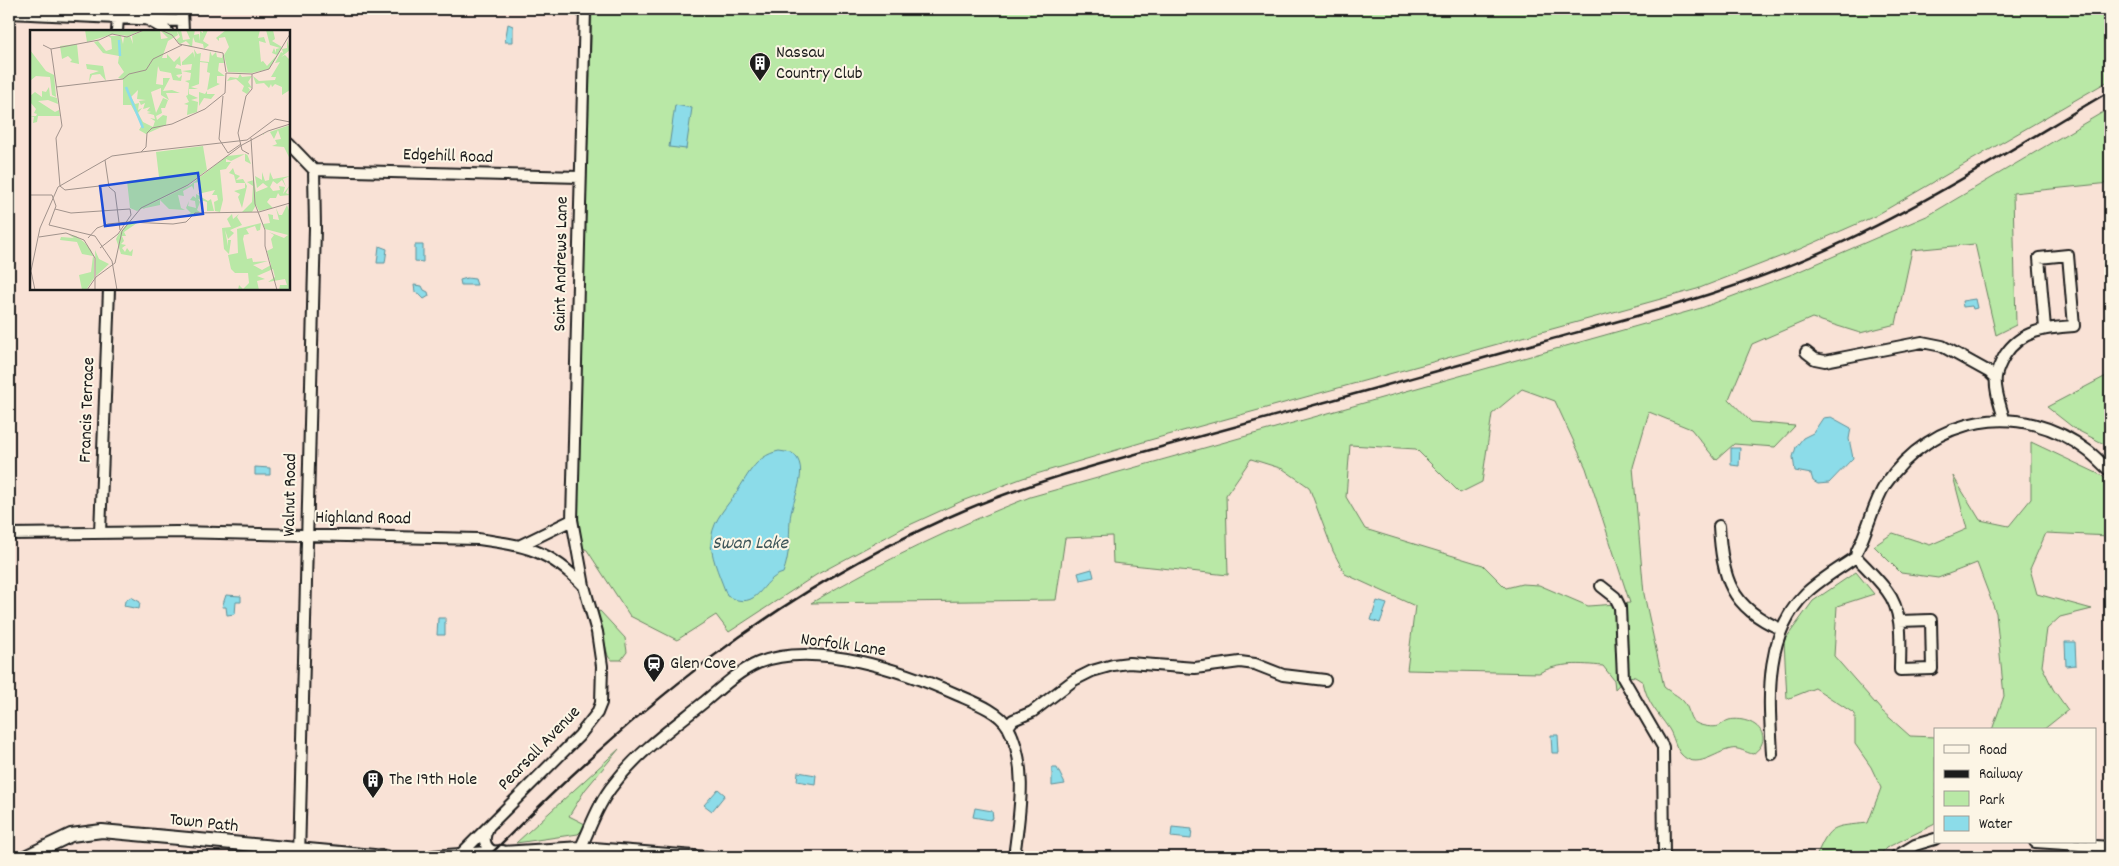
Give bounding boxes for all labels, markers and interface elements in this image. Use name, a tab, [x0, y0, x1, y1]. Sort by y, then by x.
inset map	[30, 30, 290, 290]
place label: Nassau Country Club	[776, 41, 863, 87]
building icon: Nassau Country Club	[748, 51, 772, 82]
street label: Edgehill Road	[402, 143, 494, 171]
street label: Saint Andrews Lane	[548, 196, 576, 332]
street label: Francis Terrace	[74, 357, 102, 463]
street label: Walnut Road	[278, 453, 304, 537]
street label: Highland Road	[315, 506, 411, 532]
water label: Swan Lake	[712, 531, 789, 558]
street label: Norfolk Lane	[799, 628, 887, 664]
station icon: Glen Cove	[642, 652, 666, 683]
place label: Glen Cove	[670, 652, 736, 677]
street label: Pearsall Avenue	[493, 701, 587, 797]
legend	[1934, 728, 2096, 844]
text: Road	[1979, 740, 2007, 762]
text: Railway	[1979, 764, 2023, 786]
building icon: The 19th Hole	[361, 768, 385, 799]
place label: The 19th Hole	[389, 768, 477, 793]
text: Park	[1979, 790, 2005, 812]
street label: Town Path	[168, 808, 240, 840]
text: Water	[1979, 814, 2013, 836]

